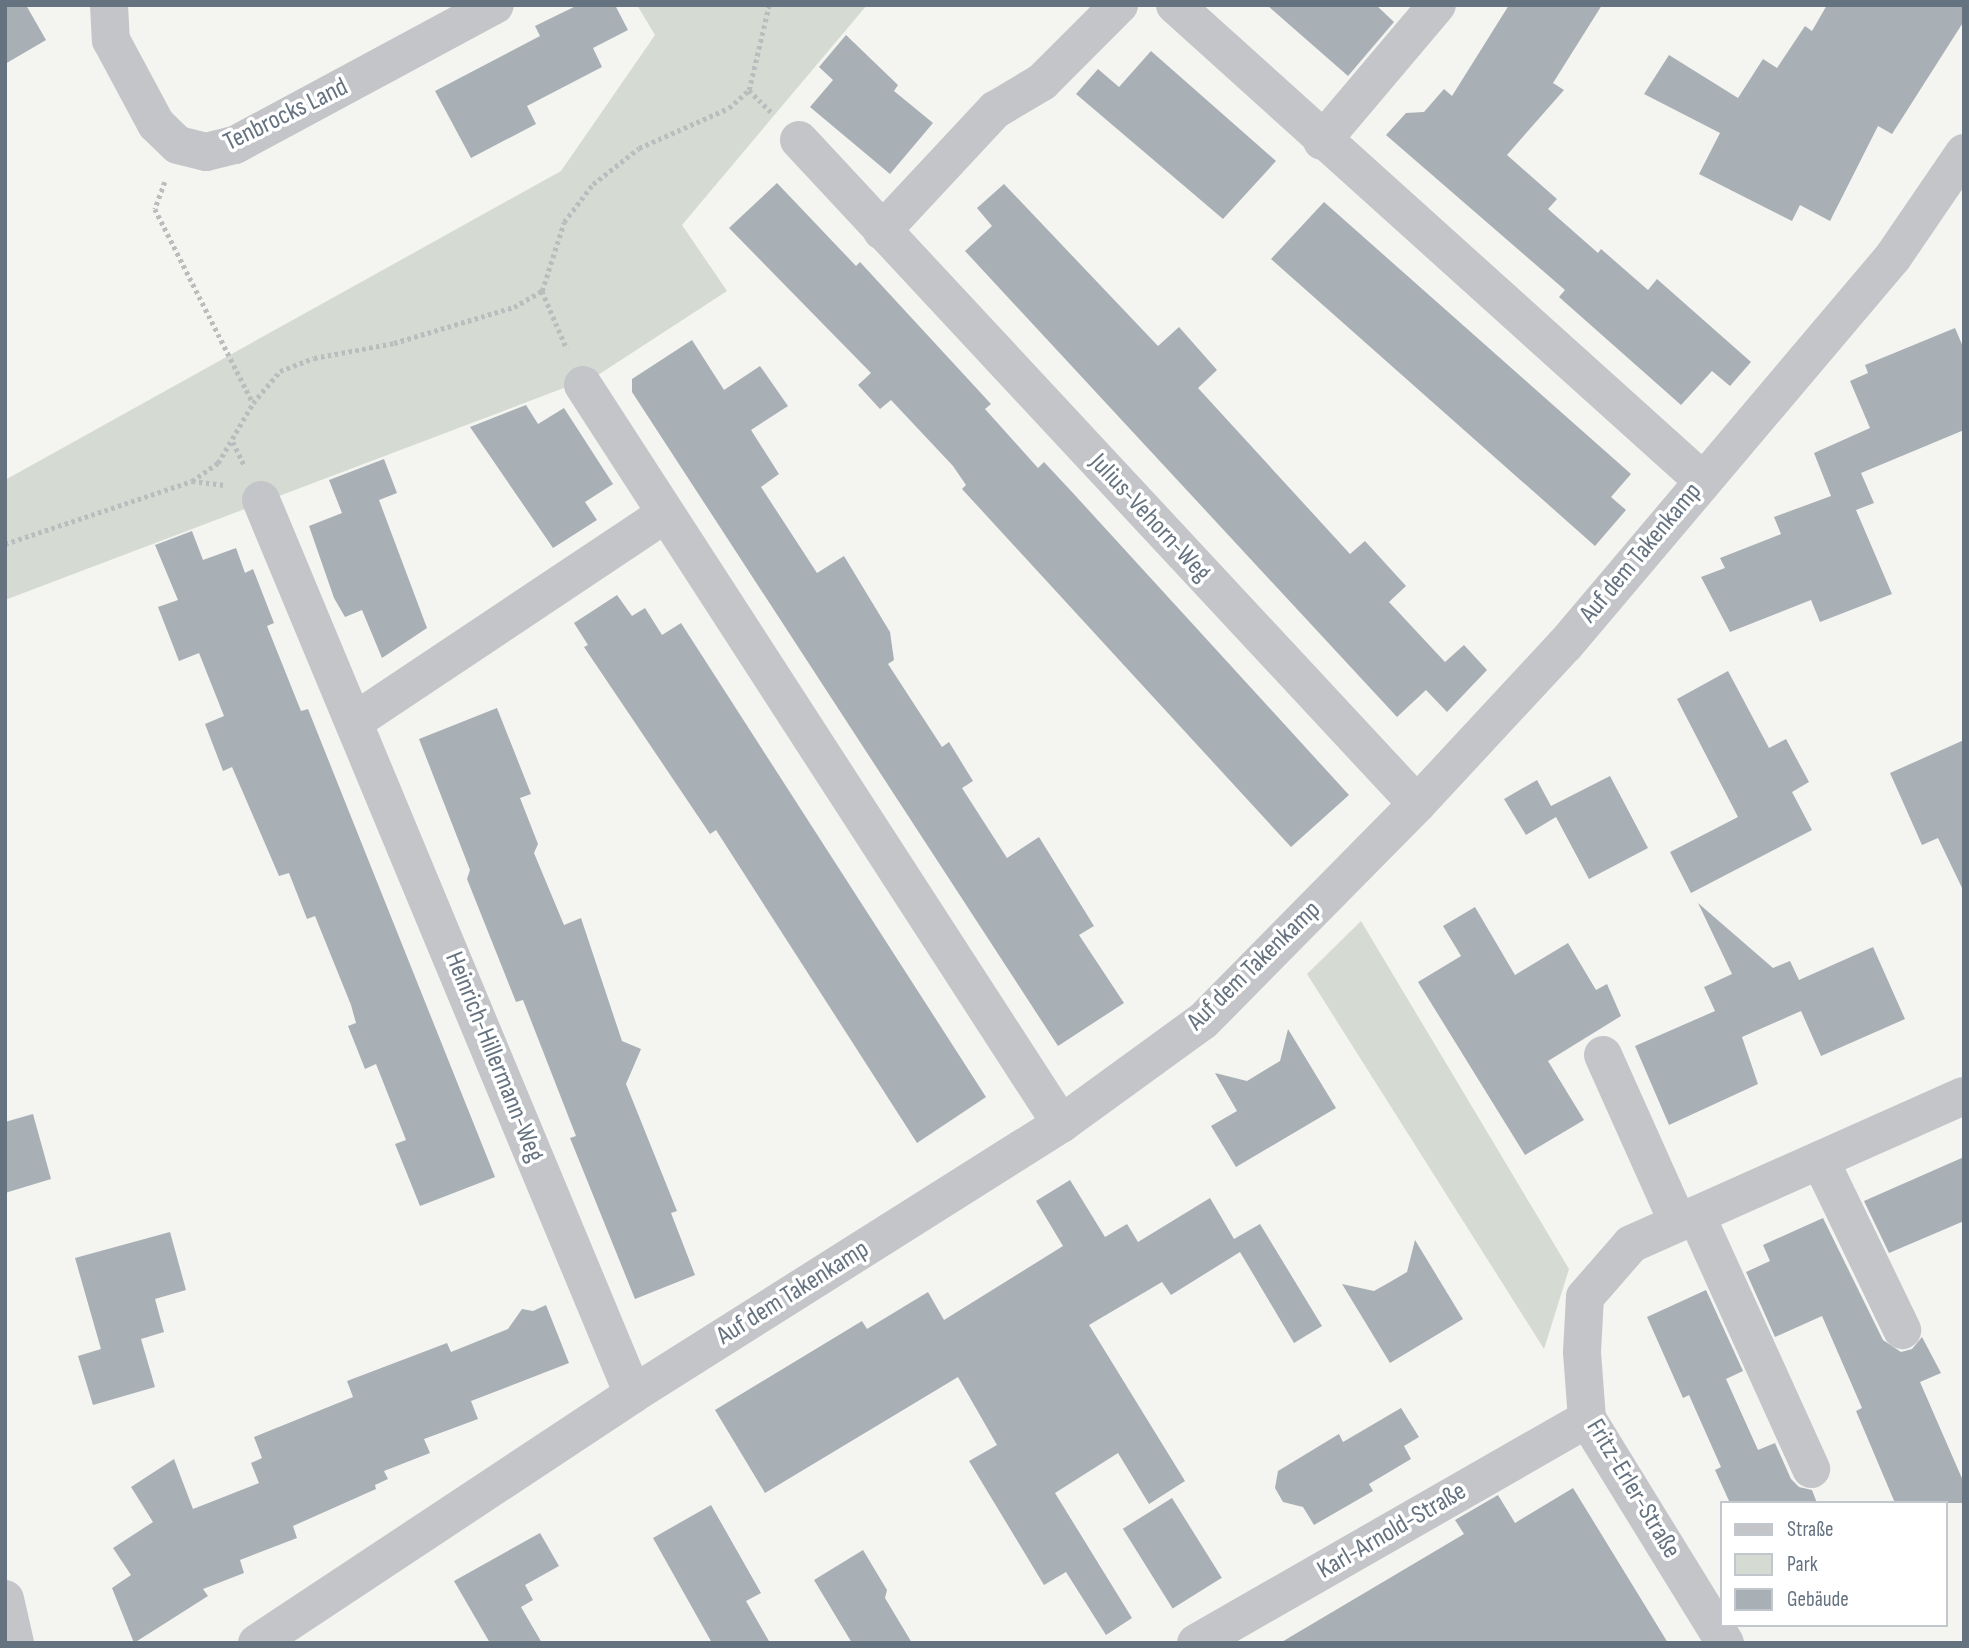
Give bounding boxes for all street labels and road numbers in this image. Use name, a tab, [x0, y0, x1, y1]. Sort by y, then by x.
street label: Tenbrocks Land	[219, 72, 353, 158]
street label: Julius-Vehorn-Weg	[1083, 448, 1217, 588]
street label: Auf dem Takenkamp	[1573, 477, 1709, 629]
street label: Auf dem Takenkamp	[1181, 895, 1327, 1037]
street label: Heinrich-Hillermann-Weg	[438, 947, 550, 1167]
street label: Auf dem Takenkamp	[711, 1234, 875, 1352]
street label: Fritz-Erler-Straße	[1579, 1414, 1687, 1564]
street label: Karl-Arnold-Straße	[1312, 1476, 1472, 1586]

